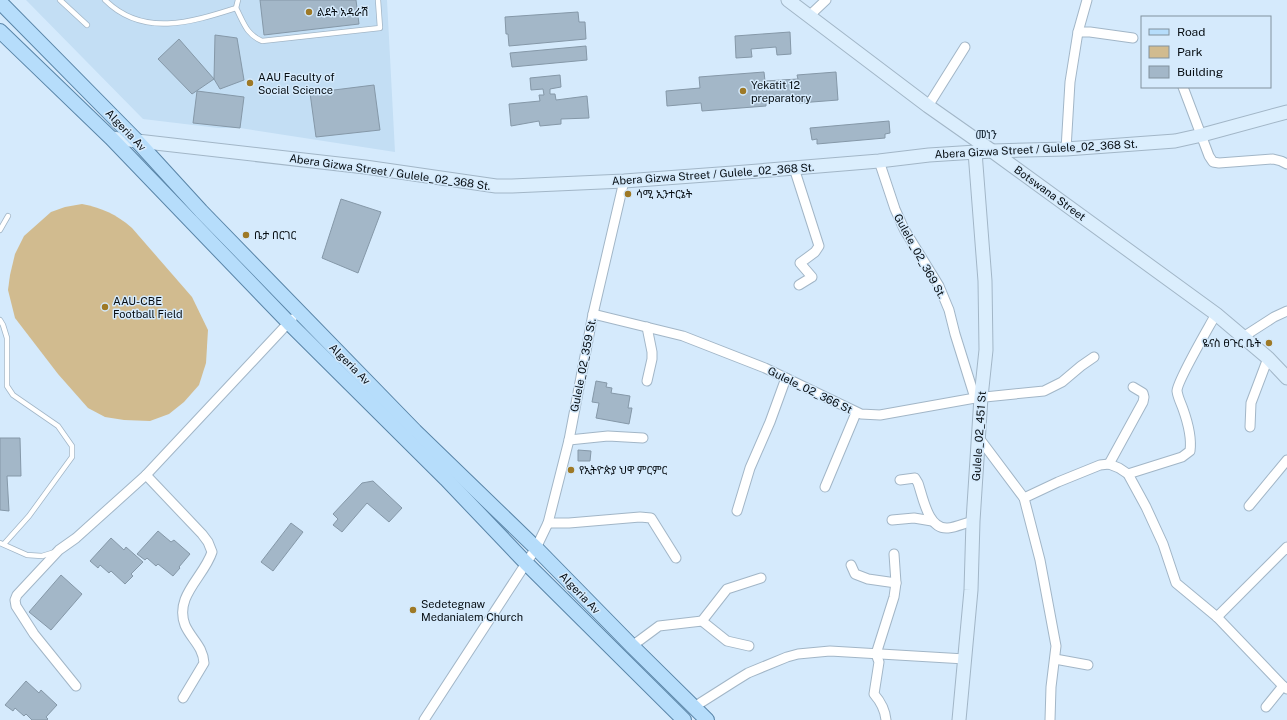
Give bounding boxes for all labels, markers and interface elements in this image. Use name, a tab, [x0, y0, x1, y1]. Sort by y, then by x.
place label: ልደት አዳራሽ	[317, 6, 369, 18]
marker: ልደት አዳራሽ	[304, 7, 314, 17]
legend	[1141, 16, 1271, 88]
text: Road	[1177, 25, 1205, 39]
text: Park	[1177, 45, 1203, 59]
text: Building	[1177, 65, 1223, 79]
place label: AAU Faculty of Social Science	[258, 71, 335, 96]
marker: AAU Faculty of Social Science	[245, 78, 255, 88]
place label: Yekatit 12 preparatory	[751, 79, 811, 104]
marker: Yekatit 12 preparatory	[738, 86, 748, 96]
street label: Algeria Av	[103, 107, 149, 153]
district label: መነን	[975, 128, 997, 142]
street label: Abera Gizwa Street / Gulele_02_368 St.	[934, 138, 1138, 160]
street label: Abera Gizwa Street / Gulele_02_368 St.	[289, 152, 491, 192]
street label: Abera Gizwa Street / Gulele_02_368 St.	[611, 161, 815, 187]
street label: Botswana Street	[1012, 163, 1088, 223]
place label: ሳሚ ኢንተርኔት	[636, 188, 693, 200]
marker: ሳሚ ኢንተርኔት	[623, 189, 633, 199]
street label: Gulele_02_369 St.	[892, 212, 948, 300]
place label: ቤታ በርገር	[254, 229, 297, 241]
marker: ቤታ በርገር	[241, 230, 251, 240]
place label: AAU-CBE Football Field	[113, 295, 183, 320]
marker: AAU-CBE Football Field	[100, 302, 110, 312]
street label: Gulele_02_359 St.	[568, 317, 598, 413]
place label: ዬናስ ፀጉር ቤት	[1202, 337, 1261, 349]
marker: ዬናስ ፀጉር ቤት	[1264, 338, 1274, 348]
street label: Algeria Av	[327, 341, 373, 387]
street label: Gulele_02_366 St	[766, 364, 854, 416]
street label: Gulele_02_451 St	[970, 391, 988, 481]
place label: የኢትዮጵያ ህዋ ምርምር	[579, 464, 667, 476]
marker: የኢትዮጵያ ህዋ ምርምር	[566, 465, 576, 475]
street label: Algeria Av	[557, 570, 603, 616]
place label: Sedetegnaw Medanialem Church	[421, 598, 523, 623]
marker: Sedetegnaw Medanialem Church	[408, 605, 418, 615]

